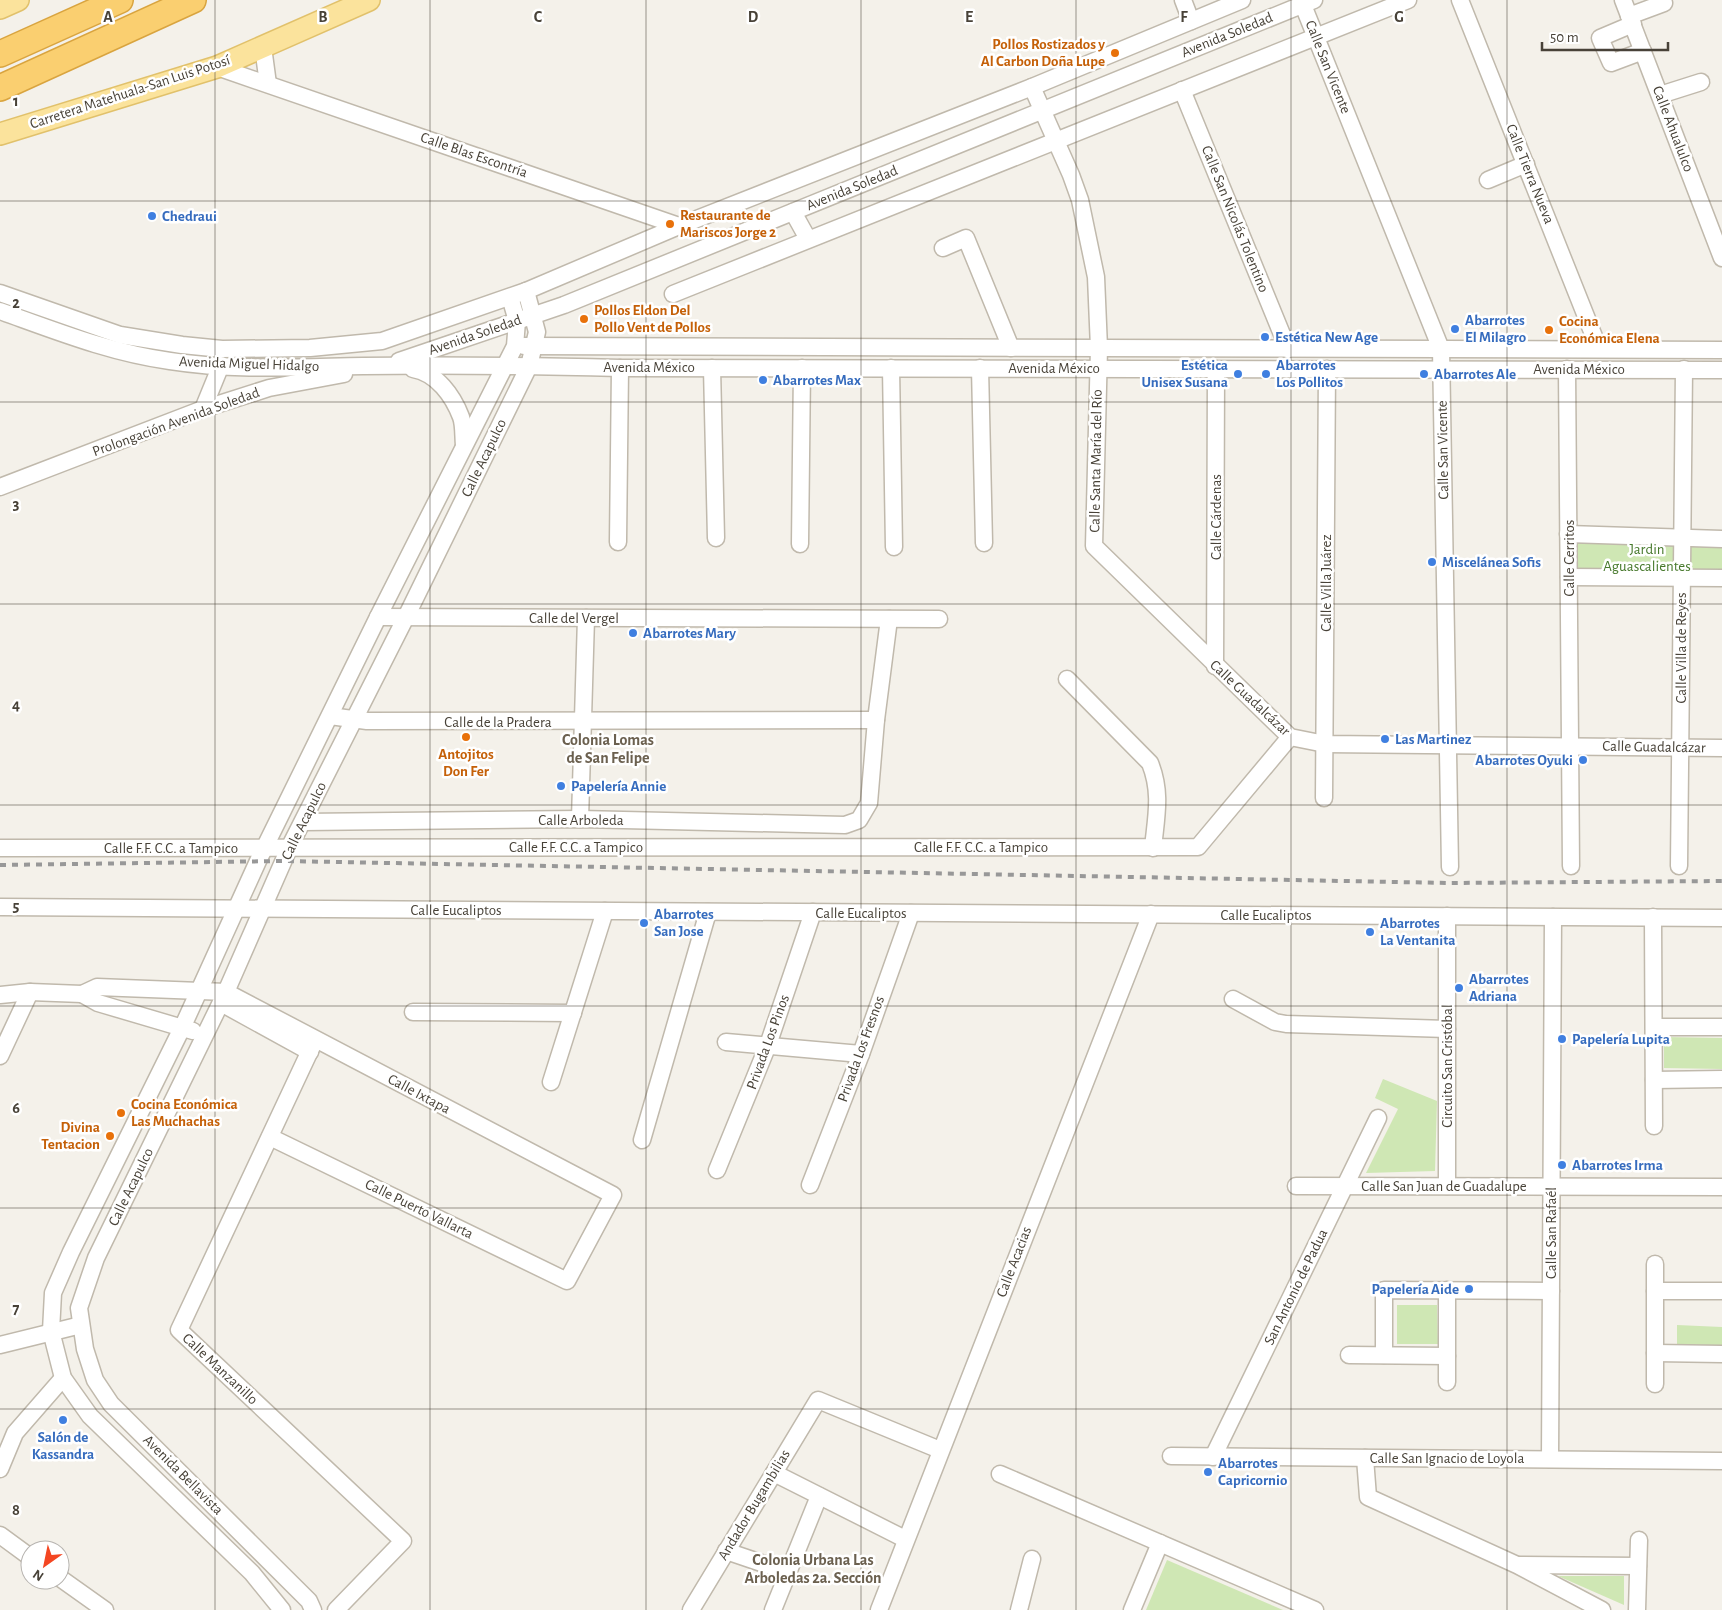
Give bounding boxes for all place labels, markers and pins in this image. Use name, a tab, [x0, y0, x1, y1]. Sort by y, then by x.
place label: Pollos Rostizados y Al Carbon Doña Lupe	[981, 37, 1105, 69]
marker: Pollos Rostizados y Al Carbon Doña Lupe	[1109, 47, 1121, 59]
place label: Restaurante de Mariscos Jorge 2	[680, 208, 776, 240]
place label: Chedraui	[162, 209, 217, 224]
marker: Chedraui	[146, 210, 158, 222]
marker: Restaurante de Mariscos Jorge 2	[664, 218, 676, 230]
place label: Pollos Eldon Del Pollo Vent de Pollos	[594, 303, 711, 335]
marker: Pollos Eldon Del Pollo Vent de Pollos	[578, 313, 590, 325]
place label: Abarrotes El Milagro	[1465, 313, 1526, 345]
place label: Cocina Económica Elena	[1559, 314, 1660, 346]
marker: Abarrotes El Milagro	[1449, 323, 1461, 335]
marker: Cocina Económica Elena	[1543, 324, 1555, 336]
place label: Estética New Age	[1275, 330, 1378, 345]
marker: Estética New Age	[1259, 331, 1271, 343]
place label: Estética Unisex Susana	[1141, 358, 1228, 390]
place label: Abarrotes Los Pollitos	[1276, 358, 1343, 390]
place label: Abarrotes Ale	[1434, 367, 1516, 382]
marker: Estética Unisex Susana	[1232, 368, 1244, 380]
marker: Abarrotes Los Pollitos	[1260, 368, 1272, 380]
marker: Abarrotes Ale	[1418, 368, 1430, 380]
place label: Abarrotes Max	[773, 373, 861, 388]
marker: Abarrotes Max	[757, 374, 769, 386]
place label: Miscelánea Sofis	[1442, 555, 1541, 570]
marker: Miscelánea Sofis	[1426, 556, 1438, 568]
place label: Abarrotes Mary	[643, 626, 736, 641]
marker: Abarrotes Mary	[627, 627, 639, 639]
marker: Antojitos Don Fer	[460, 731, 472, 743]
place label: Las Martinez	[1395, 732, 1471, 747]
marker: Las Martinez	[1379, 733, 1391, 745]
place label: Antojitos Don Fer	[438, 747, 494, 779]
place label: Abarrotes Oyuki	[1475, 753, 1573, 768]
marker: Abarrotes Oyuki	[1577, 754, 1589, 766]
place label: Papelería Annie	[571, 779, 666, 794]
marker: Papelería Annie	[555, 780, 567, 792]
place label: Abarrotes San Jose	[654, 907, 714, 939]
place label: Abarrotes La Ventanita	[1380, 916, 1455, 948]
marker: Abarrotes San Jose	[638, 917, 650, 929]
marker: Abarrotes La Ventanita	[1364, 926, 1376, 938]
place label: Abarrotes Adriana	[1469, 972, 1529, 1004]
marker: Abarrotes Adriana	[1453, 982, 1465, 994]
place label: Papelería Lupita	[1572, 1032, 1670, 1047]
marker: Papelería Lupita	[1556, 1033, 1568, 1045]
place label: Cocina Económica Las Muchachas	[131, 1097, 238, 1129]
marker: Cocina Económica Las Muchachas	[115, 1107, 127, 1119]
place label: Divina Tentacion	[41, 1120, 100, 1152]
marker: Divina Tentacion	[104, 1130, 116, 1142]
place label: Abarrotes Irma	[1572, 1158, 1663, 1173]
marker: Abarrotes Irma	[1556, 1159, 1568, 1171]
place label: Papelería Aide	[1372, 1282, 1459, 1297]
marker: Papelería Aide	[1463, 1283, 1475, 1295]
marker: Salón de Kassandra	[57, 1414, 69, 1426]
place label: Salón de Kassandra	[32, 1430, 94, 1462]
place label: Abarrotes Capricornio	[1218, 1456, 1287, 1488]
marker: Abarrotes Capricornio	[1202, 1466, 1214, 1478]

